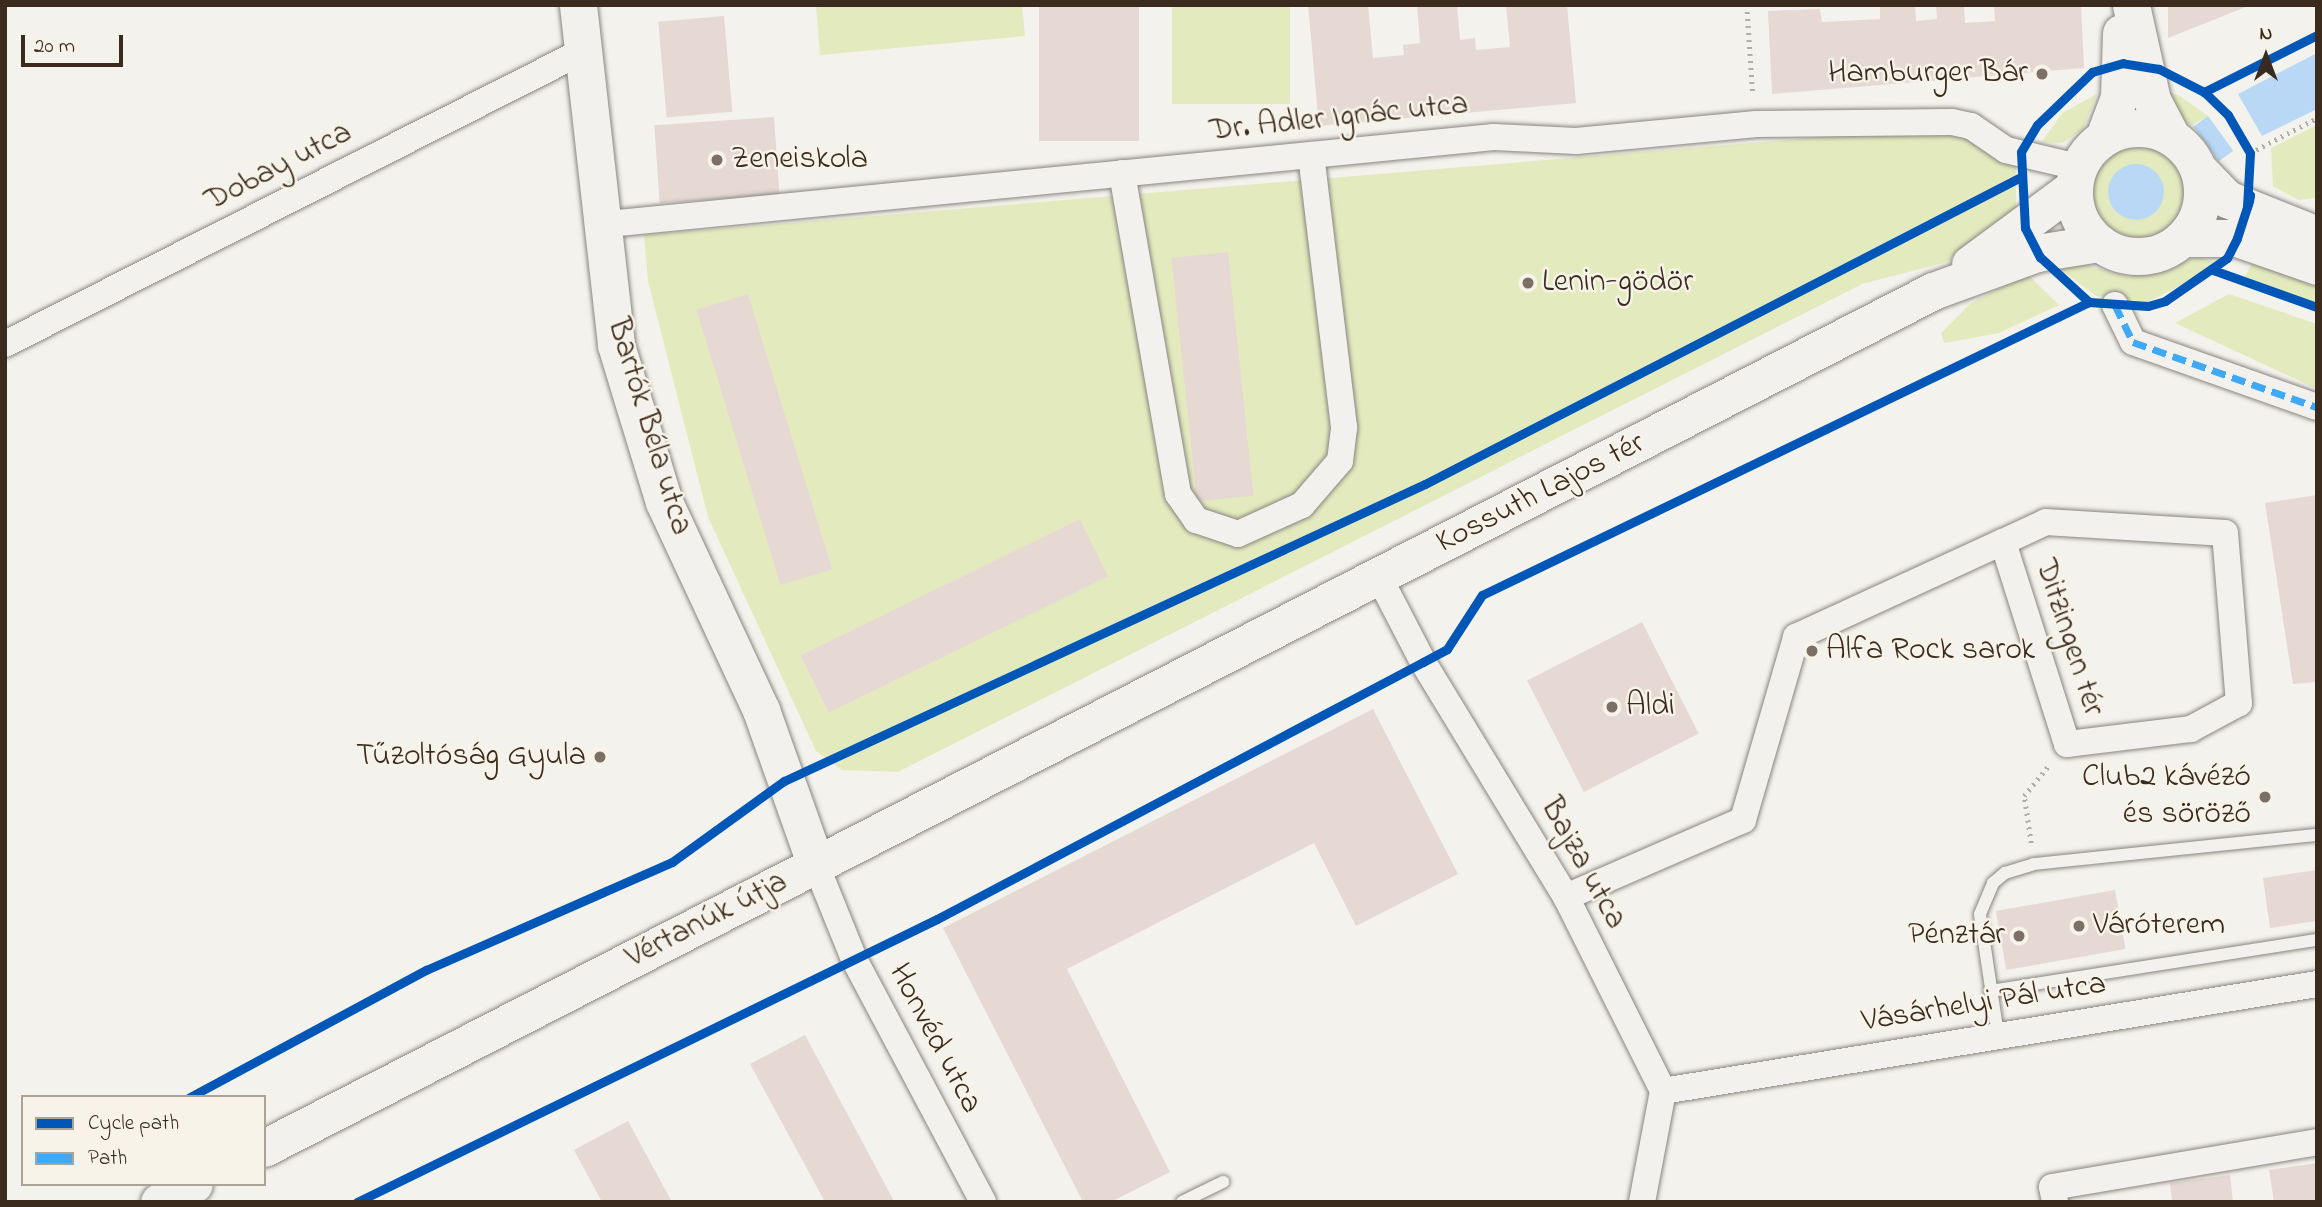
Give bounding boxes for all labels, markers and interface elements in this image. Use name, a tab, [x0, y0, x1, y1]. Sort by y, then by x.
scale bar	[24, 21, 126, 65]
north arrow	[2231, 21, 2301, 91]
text: N	[2260, 21, 2272, 48]
text: 20 m	[34, 32, 75, 62]
place label: Hamburger Bár	[1828, 55, 2028, 93]
marker: Hamburger Bár	[2034, 66, 2050, 82]
street label: Dr. Adler Ignác utca	[1208, 86, 1470, 152]
street label: Dobay utca	[199, 115, 359, 221]
place label: Zeneiskola	[731, 141, 868, 179]
marker: Zeneiskola	[709, 152, 725, 168]
place label: Lenin-gödör	[1542, 264, 1693, 302]
marker: Lenin-gödör	[1520, 275, 1536, 291]
street label: Bartók Béla utca	[597, 314, 699, 540]
street label: Kossuth Lajos tér	[1431, 425, 1651, 563]
street label: Ditzingen tér	[2025, 555, 2111, 721]
place label: Alfa Rock sarok	[1826, 632, 2035, 670]
marker: Alfa Rock sarok	[1804, 643, 1820, 659]
place label: Aldi	[1626, 688, 1675, 726]
marker: Aldi	[1604, 699, 1620, 715]
place label: Tűzoltóság Gyula	[356, 738, 586, 776]
marker: Tűzoltóság Gyula	[592, 749, 608, 765]
place label: Club2 kávézó és söröző	[2082, 760, 2251, 835]
marker: Club2 kávézó és söröző	[2257, 789, 2273, 805]
street label: Bajza utca	[1530, 792, 1634, 936]
street label: Vértanúk útja	[620, 864, 794, 978]
place label: Váróterem	[2093, 907, 2225, 945]
place label: Pénztár	[1908, 917, 2005, 955]
marker: Váróterem	[2071, 918, 2087, 934]
marker: Pénztár	[2011, 928, 2027, 944]
street label: Honvéd utca	[879, 958, 989, 1120]
street label: Vásárhelyi Pál utca	[1859, 966, 2109, 1042]
legend	[21, 1095, 266, 1186]
text: Cycle path	[88, 1109, 179, 1139]
text: Path	[88, 1144, 127, 1174]

